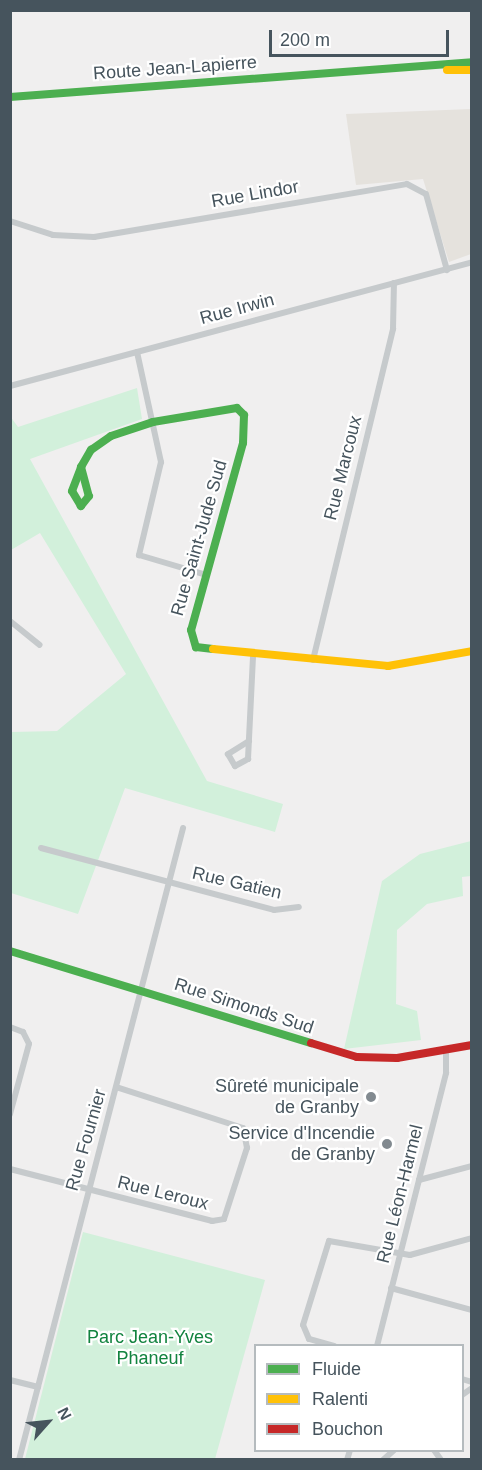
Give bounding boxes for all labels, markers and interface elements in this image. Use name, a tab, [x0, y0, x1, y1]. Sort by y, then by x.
scale bar	[272, 18, 452, 56]
text: 200 m	[280, 30, 330, 50]
street label: Route Jean-Lapierre	[92, 52, 258, 84]
street label: Rue Lindor	[210, 176, 300, 212]
street label: Rue Irwin	[197, 289, 277, 329]
street label: Rue Marcoux	[320, 413, 366, 523]
street label: Rue Saint-Jude Sud	[166, 458, 232, 618]
street label: Rue Gatien	[190, 862, 284, 904]
street label: Rue Simonds Sud	[172, 973, 316, 1039]
place label: Sûreté municipale de Granby	[215, 1076, 359, 1118]
street label: Rue Fournier	[61, 1087, 111, 1193]
marker: Sûreté municipale de Granby	[364, 1090, 378, 1104]
street label: Rue Léon-Harmel	[372, 1122, 428, 1266]
place label: Service d'Incendie de Granby	[228, 1123, 375, 1166]
marker: Service d'Incendie de Granby	[380, 1137, 394, 1151]
street label: Rue Leroux	[115, 1171, 211, 1215]
park label: Parc Jean-Yves Phaneuf	[87, 1327, 213, 1370]
legend	[254, 1344, 464, 1452]
text: Fluide	[312, 1359, 361, 1379]
text: Ralenti	[312, 1389, 368, 1409]
north arrow	[18, 1392, 78, 1452]
text: N	[54, 1405, 75, 1423]
text: Bouchon	[312, 1419, 383, 1439]

